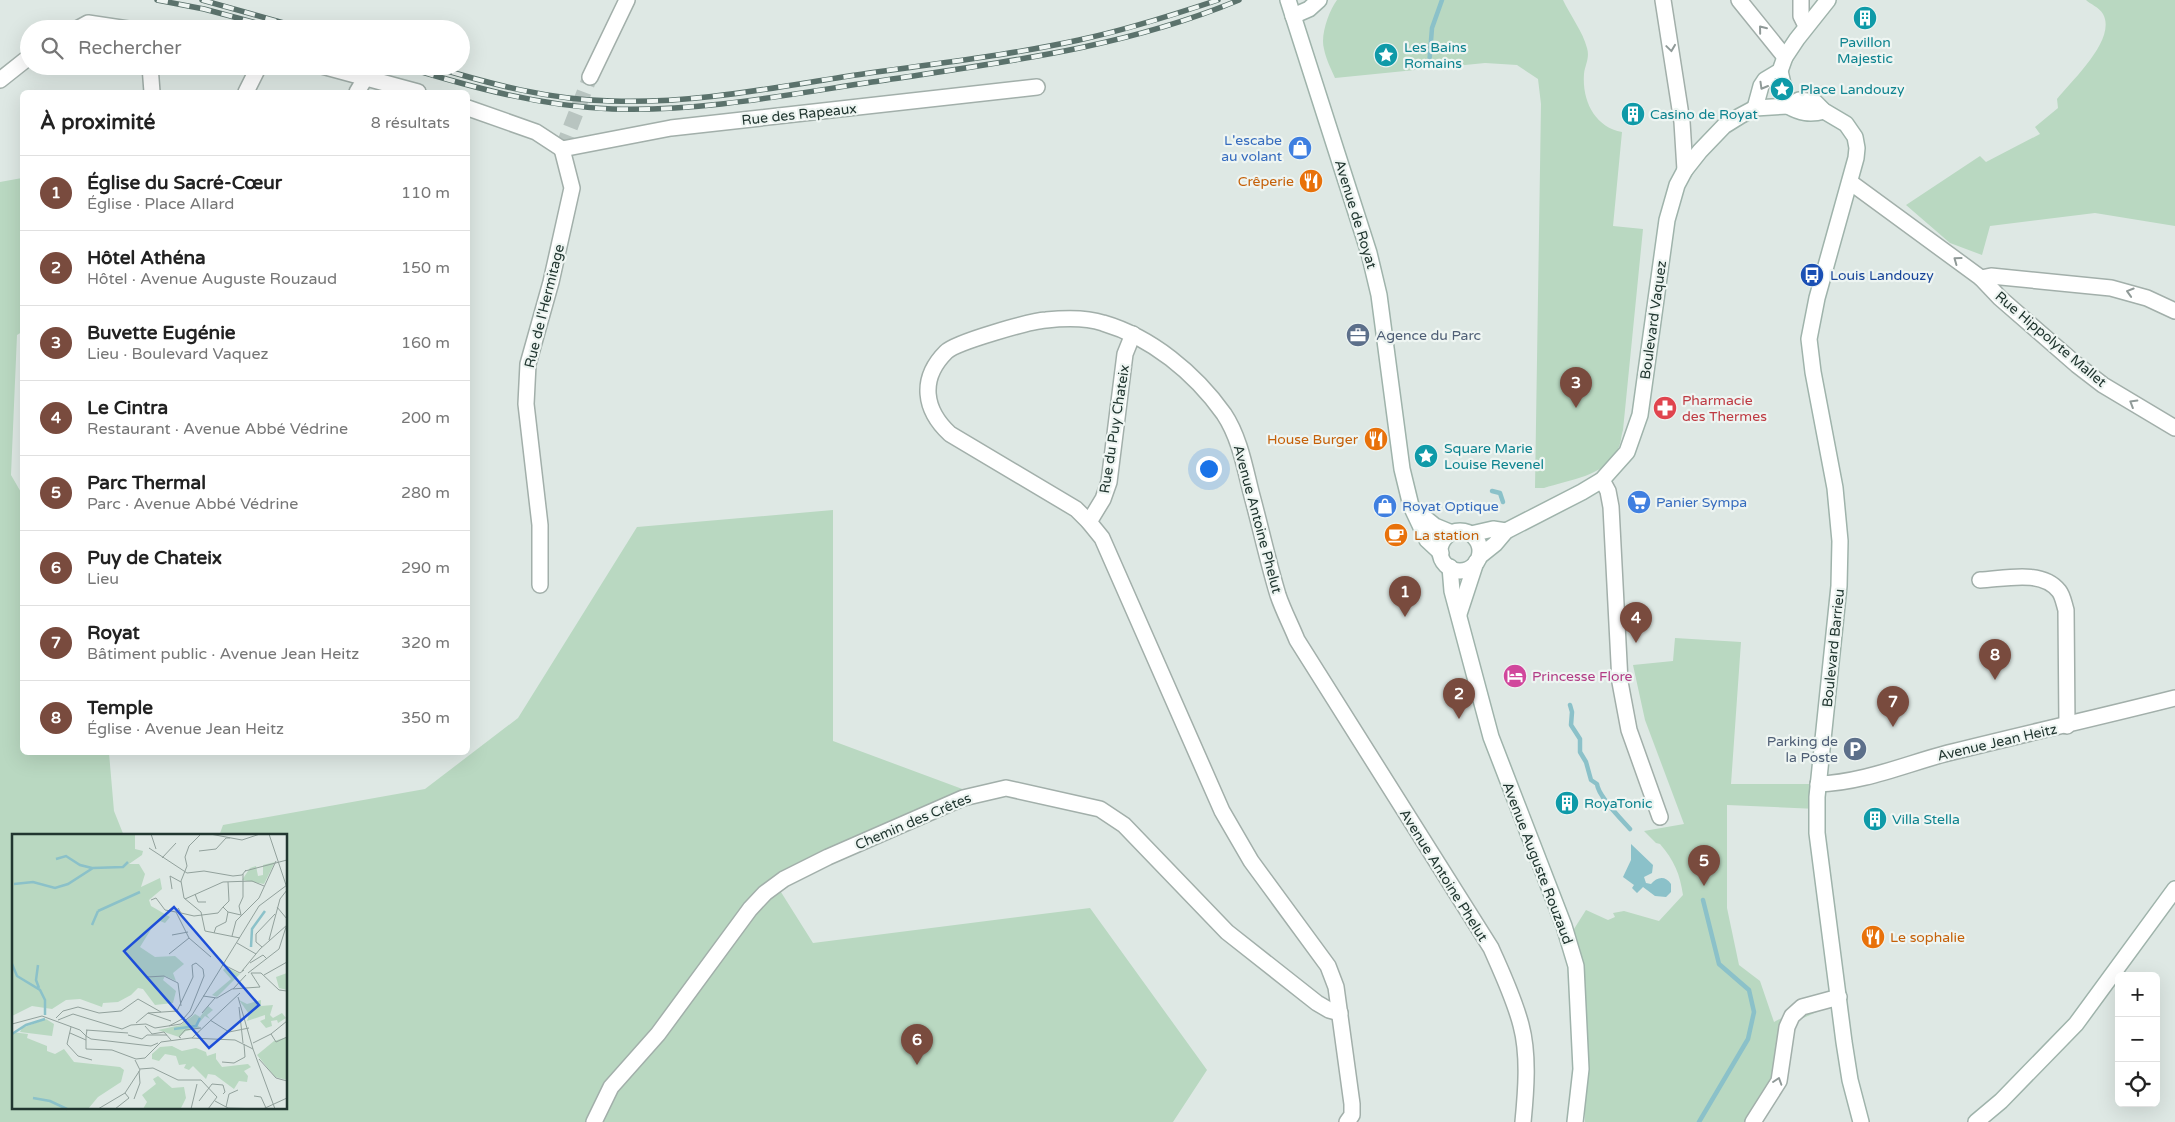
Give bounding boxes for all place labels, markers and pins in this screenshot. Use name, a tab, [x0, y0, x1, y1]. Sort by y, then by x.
building icon: Pavillon Majestic	[1852, 5, 1878, 31]
place label: Pavillon Majestic	[1837, 34, 1893, 67]
place label: Les Bains Romains	[1404, 39, 1467, 72]
place icon: Les Bains Romains	[1373, 42, 1399, 68]
place icon: Place Landouzy	[1769, 76, 1795, 102]
place label: Place Landouzy	[1800, 81, 1905, 98]
building icon: Casino de Royat	[1620, 101, 1646, 127]
place label: Casino de Royat	[1650, 106, 1758, 123]
place label: L'escabe au volant	[1221, 132, 1283, 165]
shop icon: L'escabe au volant	[1287, 135, 1313, 161]
restaurant icon: Crêperie	[1298, 168, 1324, 194]
place label: Crêperie	[1238, 173, 1294, 190]
bus stop icon: Louis Landouzy	[1799, 262, 1825, 288]
place label: Louis Landouzy	[1830, 267, 1934, 284]
office icon: Agence du Parc	[1345, 322, 1371, 348]
place label: Agence du Parc	[1376, 327, 1481, 344]
pin: 3	[1560, 367, 1592, 408]
place label: Pharmacie des Thermes	[1682, 392, 1767, 425]
pharmacy icon: Pharmacie des Thermes	[1652, 395, 1678, 421]
restaurant icon: House Burger	[1363, 426, 1389, 452]
place label: House Burger	[1267, 431, 1359, 448]
place label: Square Marie Louise Revenel	[1444, 440, 1544, 473]
place icon: Square Marie Louise Revenel	[1413, 443, 1439, 469]
supermarket icon: Panier Sympa	[1626, 489, 1652, 515]
shop icon: Royat Optique	[1372, 493, 1398, 519]
place label: Panier Sympa	[1656, 494, 1747, 511]
place label: Royat Optique	[1402, 498, 1499, 515]
cafe icon: La station	[1383, 522, 1409, 548]
place label: La station	[1414, 527, 1479, 544]
pin: 1	[1389, 576, 1421, 617]
pin: 4	[1620, 602, 1652, 643]
pin: 8	[1979, 639, 2011, 680]
hotel icon: Princesse Flore	[1502, 663, 1528, 689]
place label: Princesse Flore	[1532, 668, 1633, 685]
pin: 2	[1443, 678, 1475, 719]
pin: 7	[1877, 686, 1909, 727]
place label: Parking de la Poste	[1767, 733, 1838, 766]
parking icon: Parking de la Poste	[1842, 736, 1868, 762]
building icon: RoyaTonic	[1554, 790, 1580, 816]
place label: RoyaTonic	[1584, 795, 1652, 812]
building icon: Villa Stella	[1862, 806, 1888, 832]
place label: Villa Stella	[1892, 811, 1960, 828]
pin: 5	[1688, 845, 1720, 886]
restaurant icon: Le sophalie	[1860, 924, 1886, 950]
place label: Le sophalie	[1890, 929, 1965, 946]
pin: 6	[901, 1024, 933, 1065]

